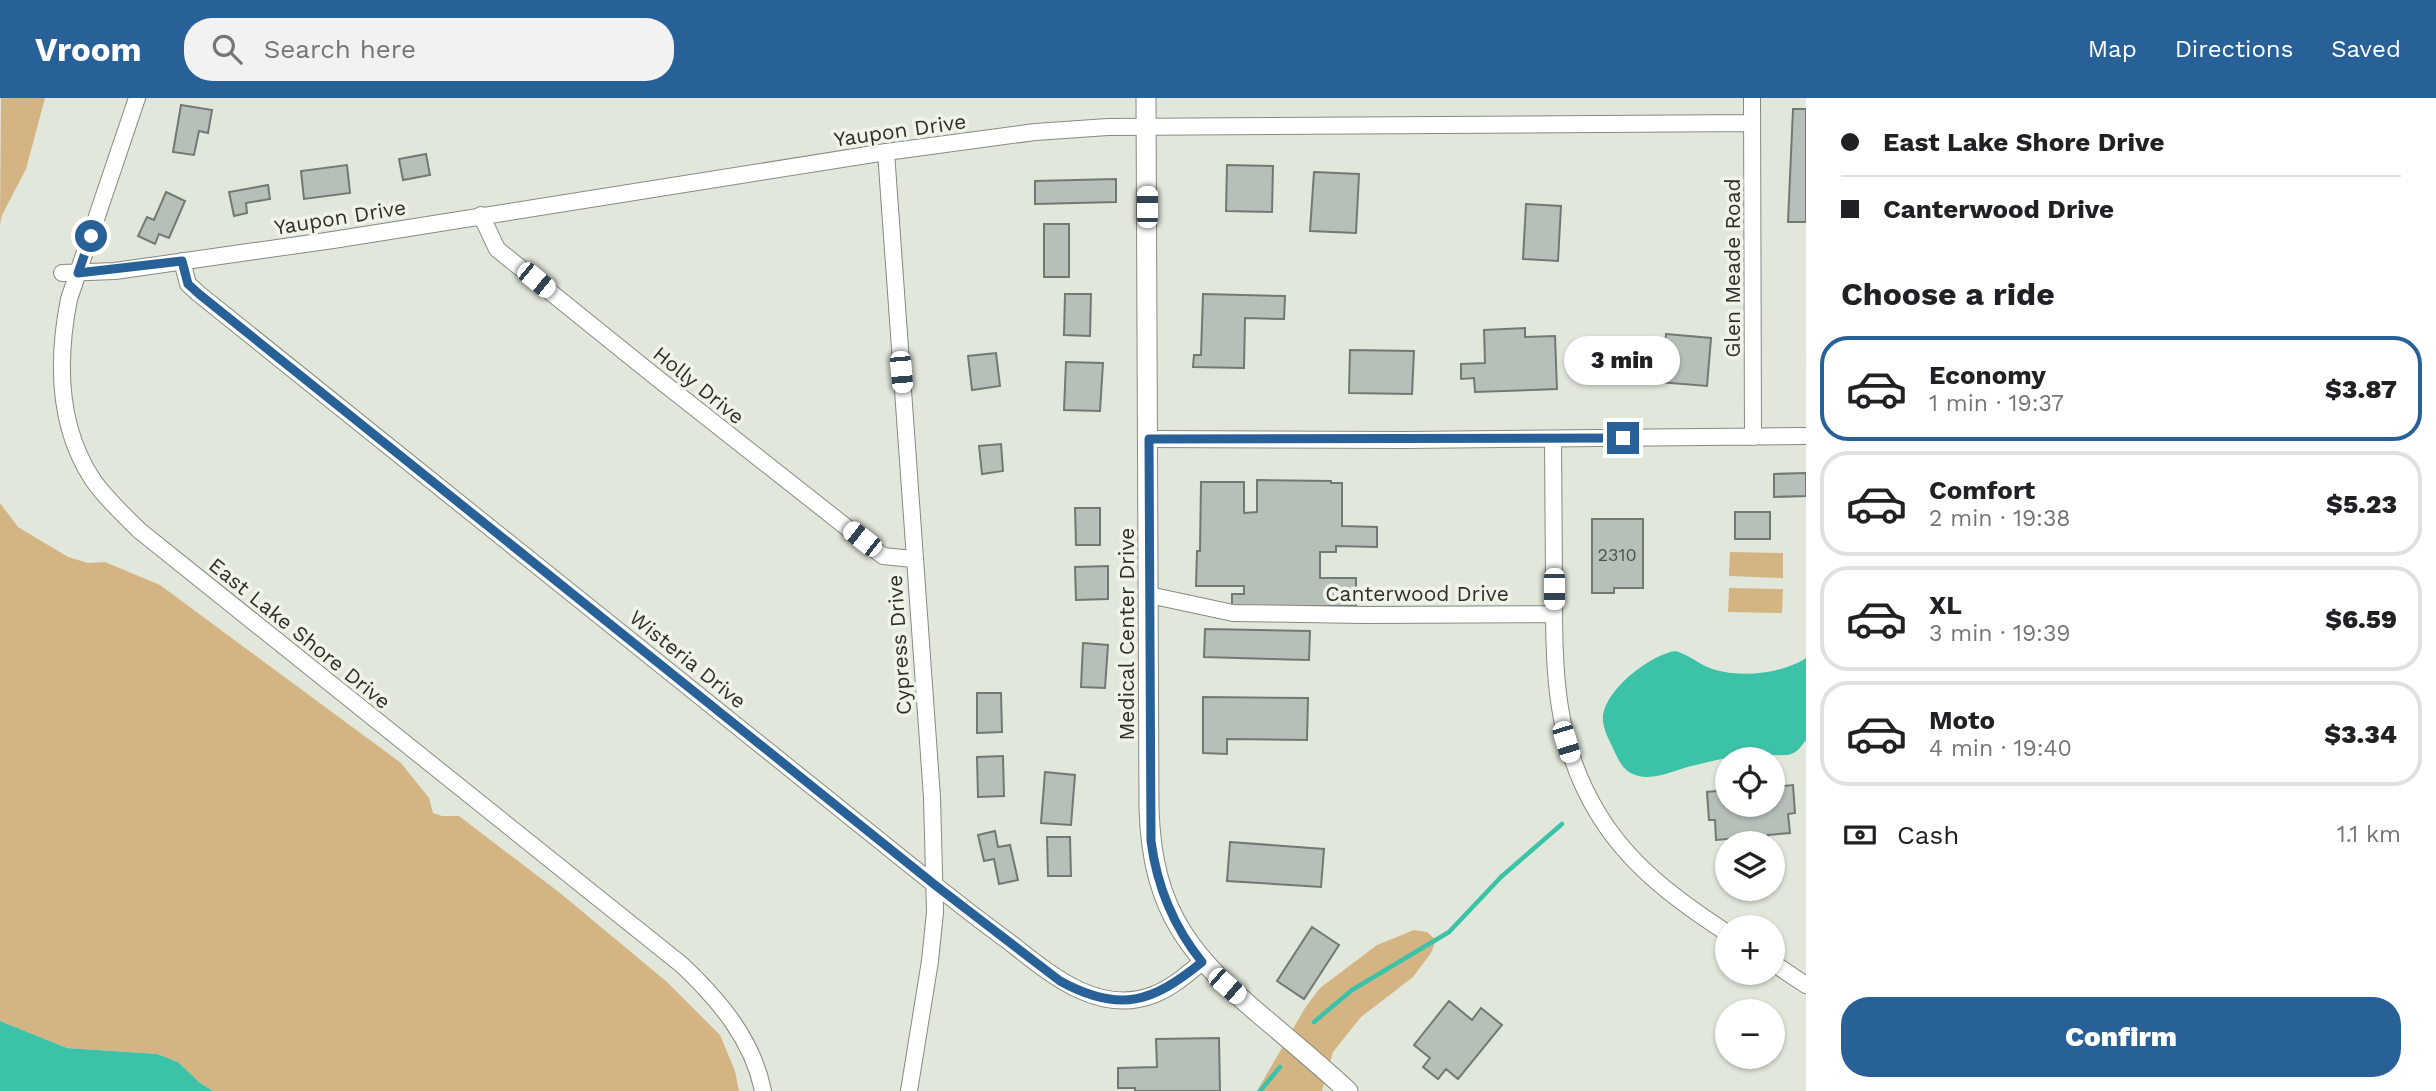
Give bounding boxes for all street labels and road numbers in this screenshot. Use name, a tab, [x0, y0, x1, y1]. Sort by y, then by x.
street label: Yaupon Drive	[832, 108, 968, 152]
street label: Glen Meade Road	[1720, 178, 1745, 358]
street label: Yaupon Drive	[272, 194, 408, 240]
street label: Holly Drive	[648, 341, 750, 429]
street label: Medical Center Drive	[1114, 528, 1139, 740]
street label: East Lake Shore Drive	[204, 552, 396, 714]
street label: Cypress Drive	[882, 574, 916, 716]
street label: Canterwood Drive	[1325, 581, 1509, 606]
street label: Wisteria Drive	[625, 604, 751, 714]

